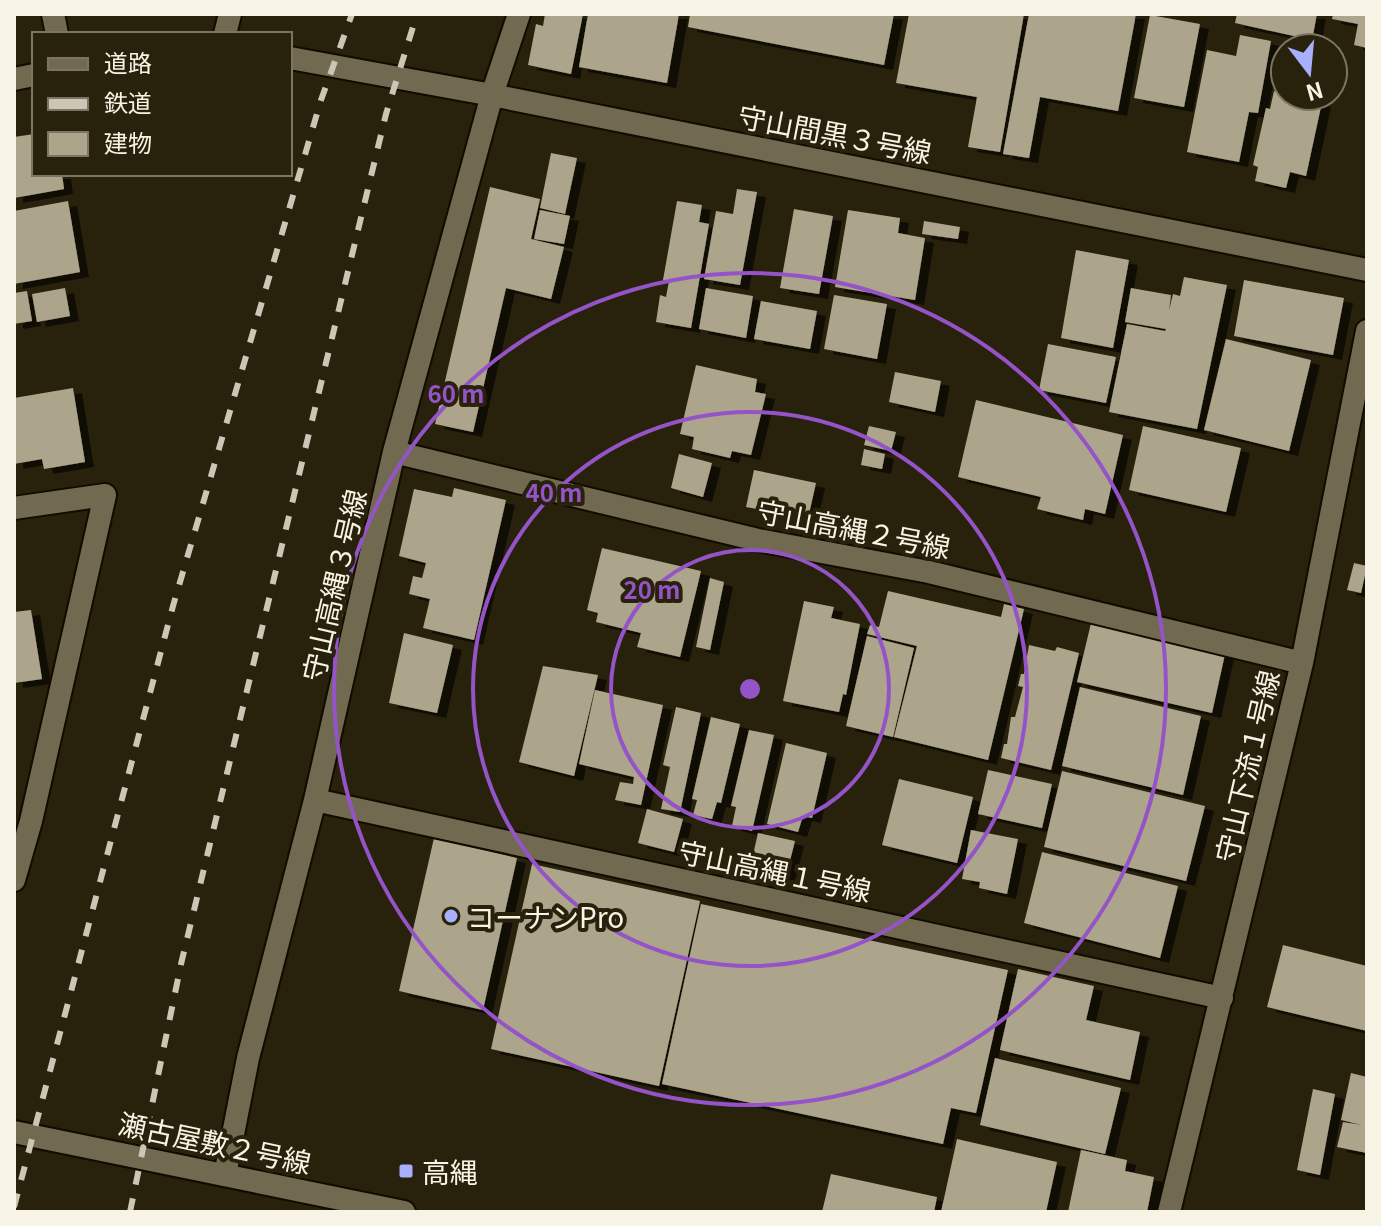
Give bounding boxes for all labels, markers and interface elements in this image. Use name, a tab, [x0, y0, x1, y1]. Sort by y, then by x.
legend	[32, 32, 292, 176]
north arrow	[1269, 32, 1349, 112]
text: 道路	[104, 44, 152, 79]
text: N	[1303, 75, 1327, 111]
text: 鉄道	[104, 84, 152, 119]
street label: 守山間黒３号線	[735, 95, 935, 171]
text: 建物	[104, 124, 152, 159]
text: 60 m	[428, 375, 484, 410]
text: 40 m	[526, 474, 582, 509]
street label: 守山高縄３号線	[291, 485, 375, 685]
street label: 守山高縄２号線	[754, 490, 954, 566]
text: 20 m	[624, 571, 680, 606]
street label: 守山下流１号線	[1204, 666, 1288, 866]
centre of rings	[736, 675, 764, 703]
street label: 守山高縄１号線	[675, 830, 875, 910]
place label: コーナンPro	[467, 896, 624, 936]
marker: コーナンPro	[442, 907, 460, 925]
street label: 瀬古屋敷２号線	[115, 1102, 315, 1182]
place label: 高縄	[422, 1151, 478, 1191]
marker: 高縄	[397, 1162, 415, 1180]

